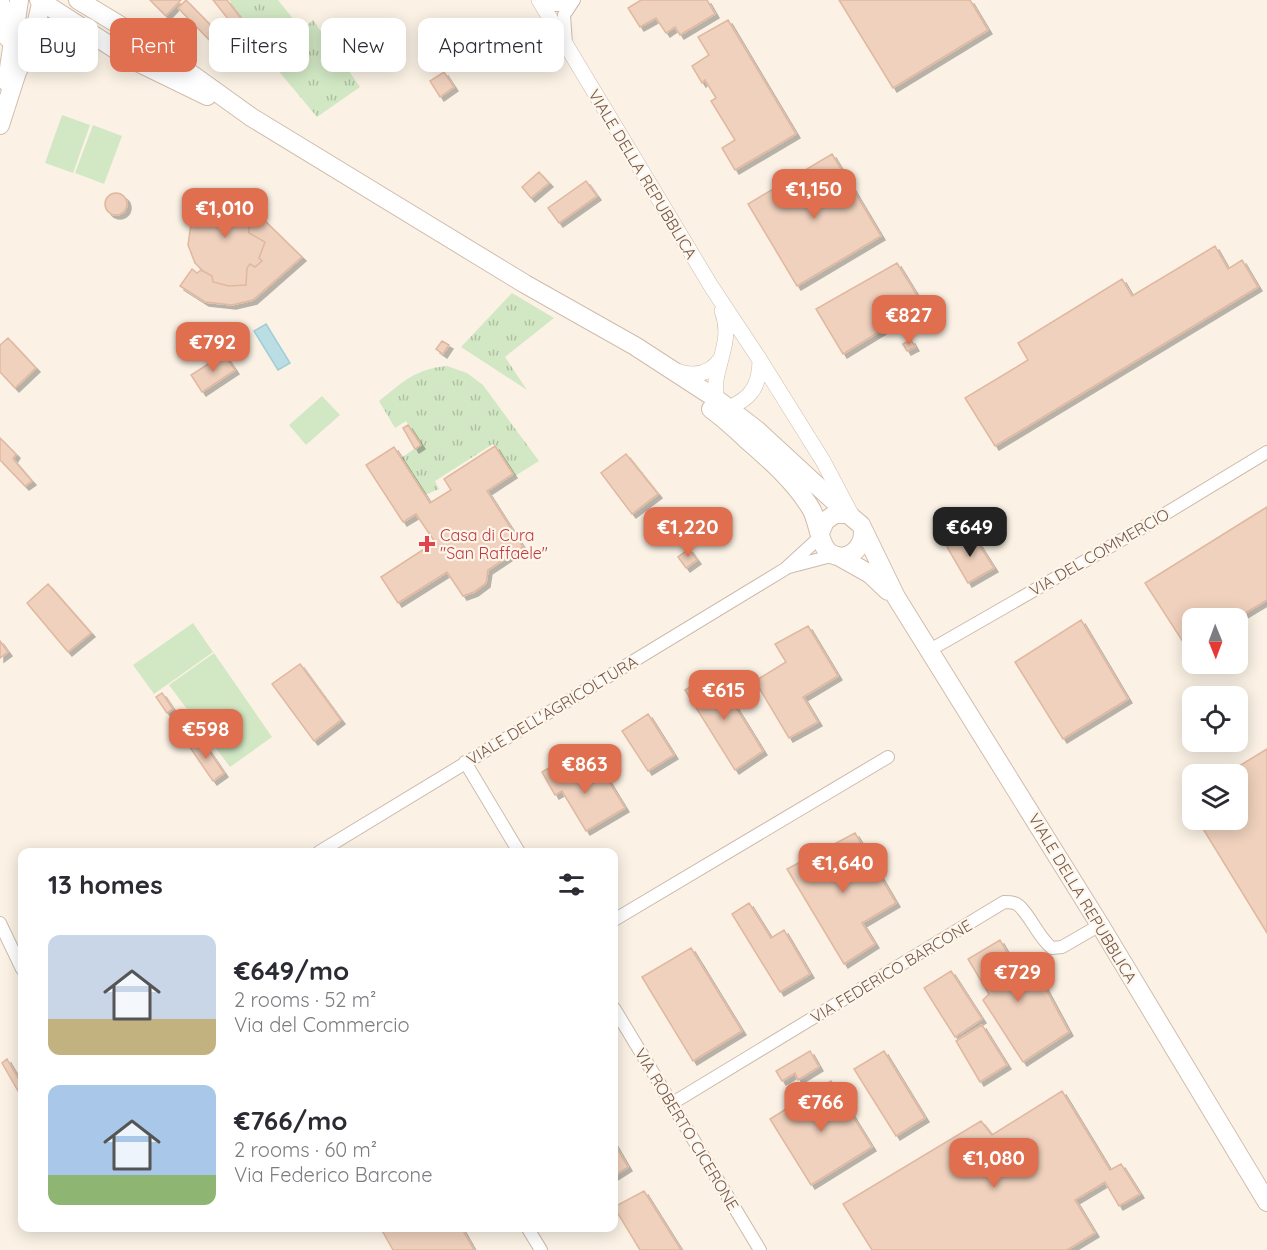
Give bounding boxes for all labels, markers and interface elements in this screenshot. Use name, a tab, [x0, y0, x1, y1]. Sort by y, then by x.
chip: Buy	[18, 18, 98, 72]
chip: Rent	[110, 18, 197, 72]
chip: Filters	[209, 18, 309, 72]
chip: New	[321, 18, 406, 72]
chip: Apartment	[418, 18, 564, 72]
street label: VIALE DELLA REPUBBLICA	[584, 86, 702, 262]
pin: €1,150	[765, 169, 863, 220]
text: €1,150	[786, 176, 842, 201]
pin: €1,010	[176, 188, 274, 239]
text: €1,010	[196, 195, 254, 220]
pin: €827	[873, 295, 945, 346]
text: €827	[886, 302, 932, 327]
pin: €792	[177, 322, 249, 373]
text: €792	[190, 329, 236, 354]
street label: VIA DEL COMMERCIO	[1025, 504, 1173, 600]
pin: €1,220	[639, 507, 737, 558]
pin: €649	[934, 507, 1006, 558]
text: €1,220	[658, 514, 718, 539]
text: €649	[947, 514, 993, 539]
place label: Casa di Cura "San Raffaele"	[440, 525, 548, 563]
marker: Casa di Cura "San Raffaele"	[418, 535, 436, 553]
north arrow	[1182, 608, 1248, 674]
map controls	[1182, 608, 1248, 830]
street label: VIALE DELL'AGRICOLTURA	[463, 651, 641, 769]
pin: €615	[688, 670, 760, 721]
text: €615	[703, 677, 745, 702]
button: locate	[1182, 686, 1248, 752]
pin: €598	[170, 709, 242, 760]
text: €598	[183, 716, 229, 741]
pin: €863	[549, 744, 621, 795]
text: €863	[562, 751, 608, 776]
button: layers	[1182, 764, 1248, 830]
street label: VIALE DELLA REPUBBLICA	[1024, 810, 1142, 986]
pin: €1,640	[794, 843, 892, 894]
text: €1,640	[813, 850, 873, 875]
text: 13 homes	[48, 868, 163, 901]
icon: filters	[555, 868, 588, 901]
street label: VIA FEDERICO BARCONE	[807, 915, 975, 1027]
pin: €729	[982, 952, 1054, 1003]
text: €649/mo	[234, 954, 349, 987]
icon: home	[96, 959, 168, 1031]
text: €729	[995, 959, 1041, 984]
text: 2 rooms · 52 m²	[234, 987, 376, 1012]
text: Via del Commercio	[234, 1012, 410, 1037]
street label: VIA ROBERTO CICERONE	[631, 1044, 743, 1214]
pin: €766	[785, 1082, 857, 1133]
text: €766	[798, 1089, 844, 1114]
text: €766/mo	[234, 1104, 348, 1137]
icon: home	[96, 1109, 168, 1181]
text: 2 rooms · 60 m²	[234, 1137, 377, 1162]
pin: €1,080	[945, 1138, 1043, 1189]
text: €1,080	[963, 1145, 1025, 1170]
text: Via Federico Barcone	[234, 1162, 432, 1187]

